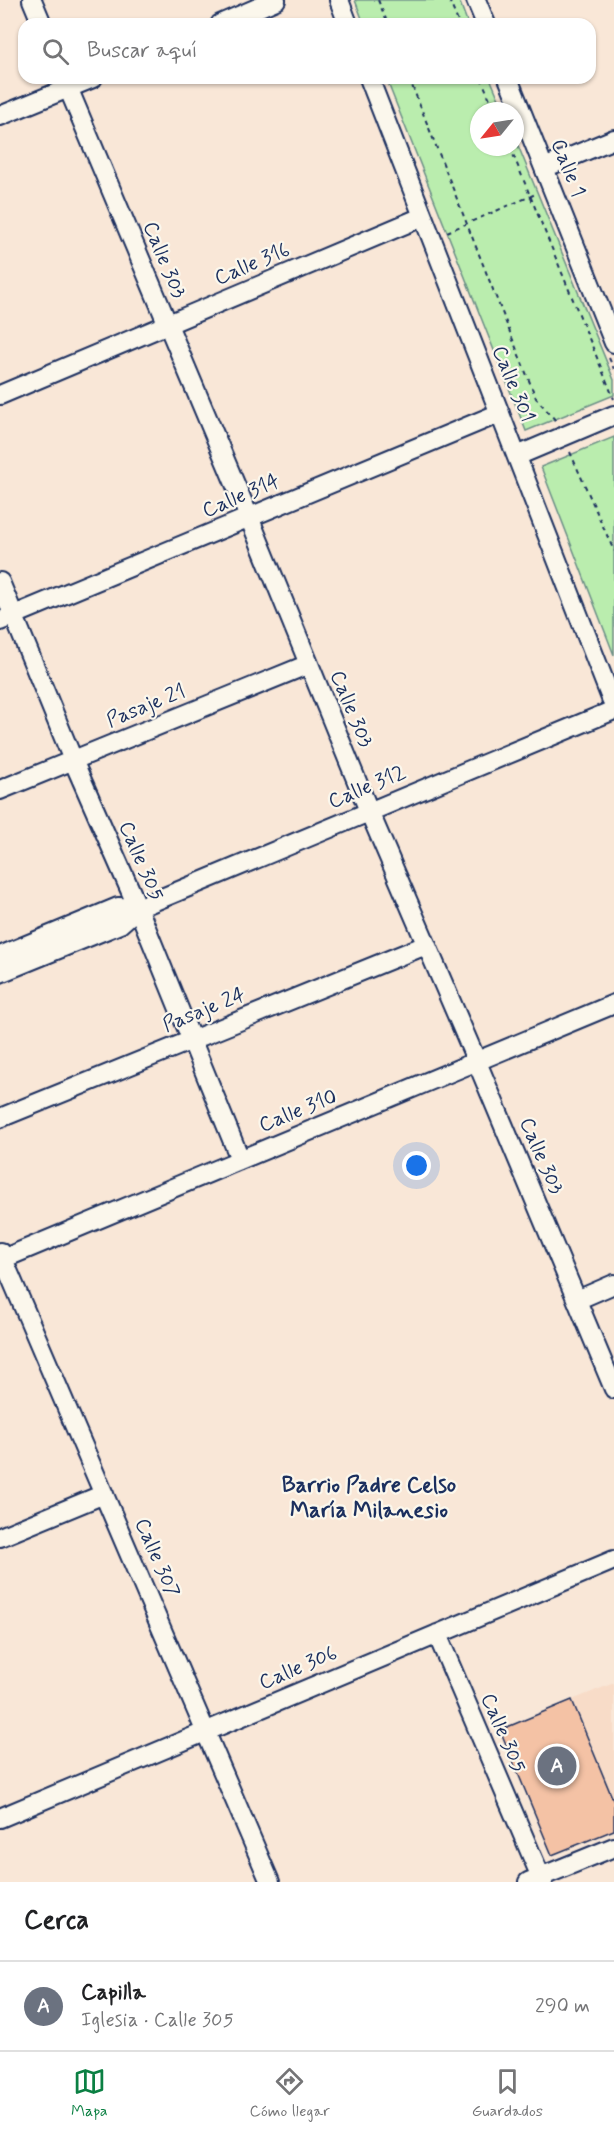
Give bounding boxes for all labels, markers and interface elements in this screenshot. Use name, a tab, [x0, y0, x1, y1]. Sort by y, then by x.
search box	[18, 18, 596, 84]
icon: search	[39, 35, 72, 68]
text: Buscar aquí	[87, 37, 198, 65]
north arrow	[470, 102, 524, 156]
street label: Calle 1	[544, 135, 592, 201]
street label: Calle 303	[136, 217, 192, 303]
street label: Calle 316	[210, 236, 294, 292]
street label: Calle 301	[485, 341, 541, 427]
street label: Calle 314	[198, 467, 284, 525]
street label: Calle 303	[323, 666, 379, 752]
street label: Pasaje 21	[102, 677, 190, 735]
street label: Calle 312	[324, 758, 410, 816]
street label: Calle 305	[112, 817, 170, 905]
street label: Pasaje 24	[159, 981, 250, 1039]
street label: Calle 310	[255, 1083, 341, 1139]
street label: Calle 303	[512, 1113, 570, 1199]
your location	[402, 1151, 431, 1180]
district label: Barrio Padre Celso María Milanesio	[282, 1472, 456, 1525]
street label: Calle 307	[128, 1514, 186, 1602]
street label: Calle 306	[255, 1639, 341, 1697]
street label: Calle 305	[474, 1689, 532, 1777]
pin: A	[538, 1744, 576, 1788]
text: Cerca	[24, 1904, 89, 1938]
text: Capilla	[81, 1979, 146, 2007]
text: A	[37, 1993, 50, 2020]
text: 290 m	[535, 1993, 590, 2020]
text: Iglesia · Calle 305	[81, 2007, 234, 2034]
tab: Mapa	[71, 2065, 108, 2122]
tab: Cómo llegar	[250, 2065, 330, 2122]
tab: Guardados	[472, 2065, 543, 2122]

